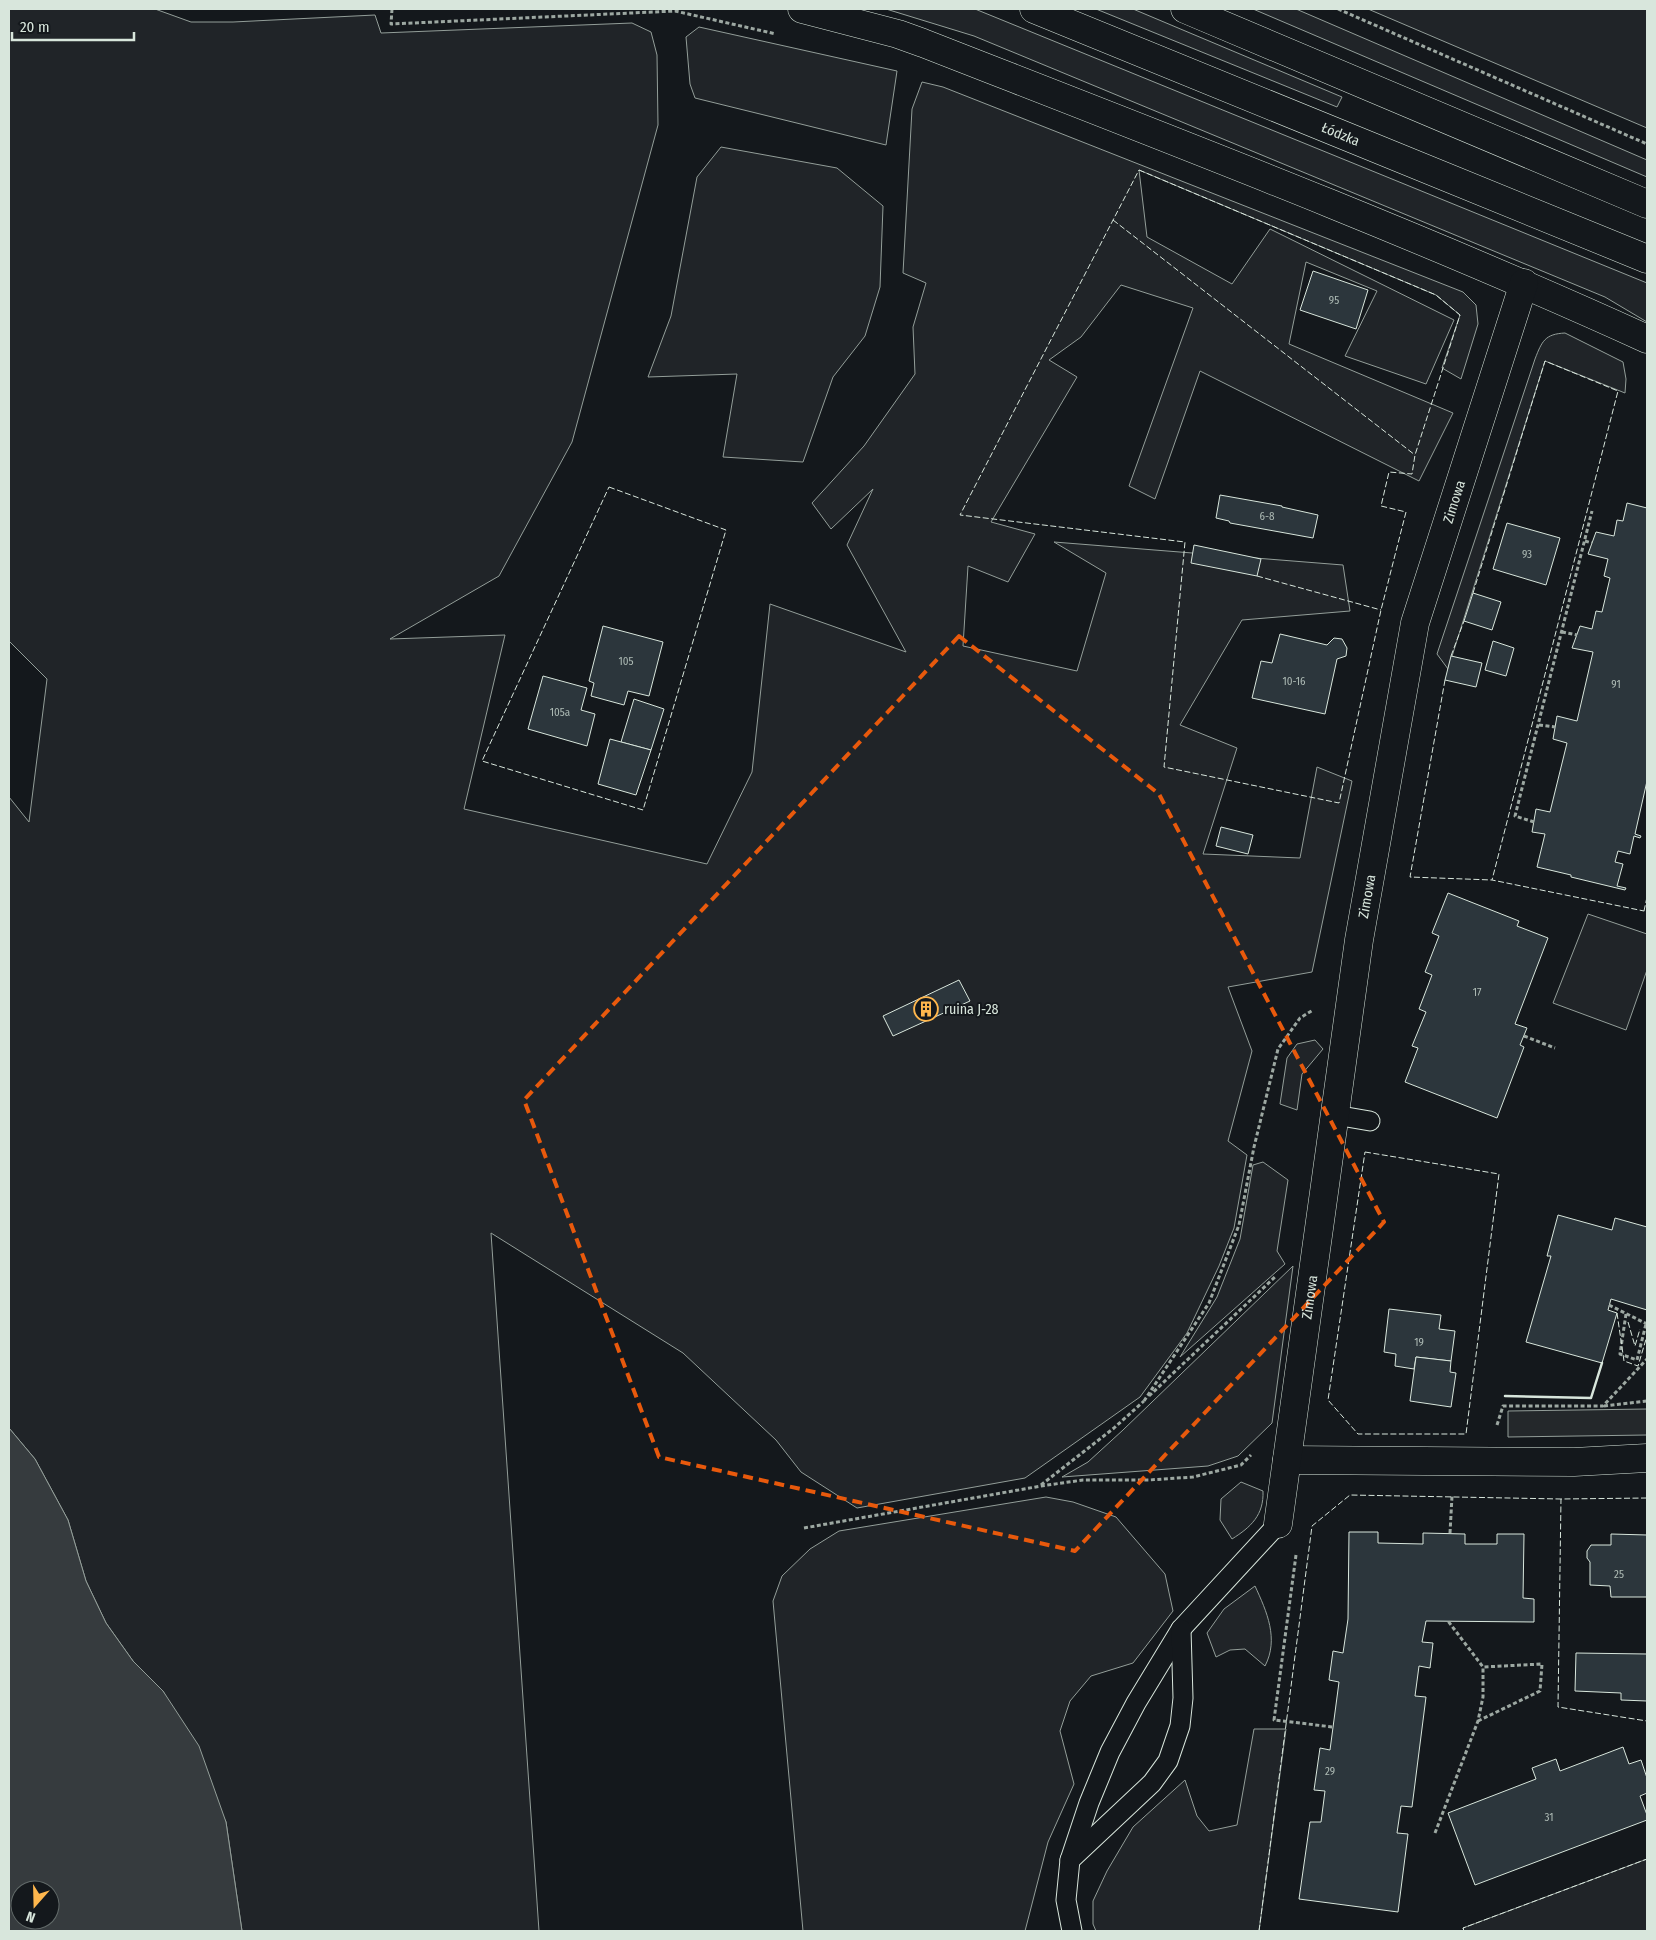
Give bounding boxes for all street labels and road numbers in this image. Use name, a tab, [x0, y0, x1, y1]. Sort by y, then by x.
street label: Łódzka	[1319, 119, 1362, 149]
street label: Zimowa	[1439, 478, 1469, 525]
street label: Zimowa	[1355, 873, 1379, 919]
street label: Zimowa	[1298, 1274, 1321, 1320]

